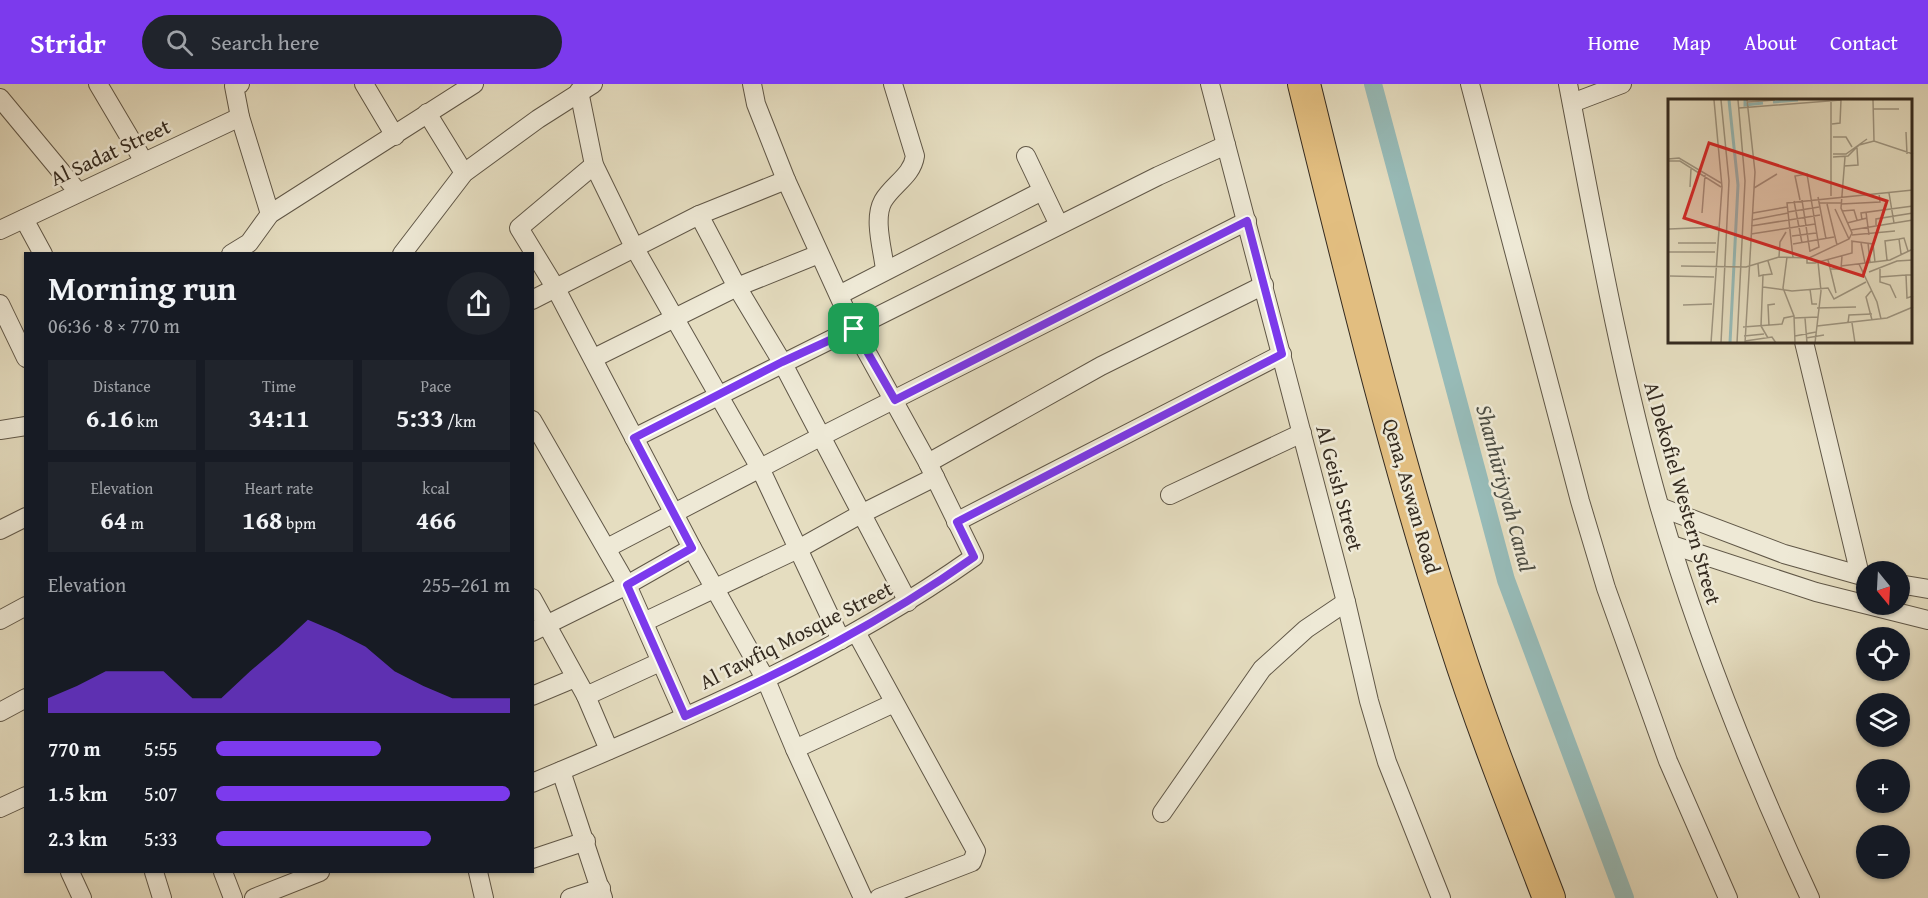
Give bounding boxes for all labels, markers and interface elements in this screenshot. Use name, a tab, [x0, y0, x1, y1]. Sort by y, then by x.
search box	[142, 15, 562, 69]
text: Stridr	[30, 22, 106, 63]
icon: search	[163, 26, 196, 59]
text: Search here	[211, 26, 319, 58]
text: Home	[1588, 27, 1639, 58]
text: Map	[1672, 27, 1711, 58]
text: About	[1744, 27, 1797, 58]
text: Contact	[1830, 27, 1898, 58]
inset map	[1668, 99, 1913, 344]
street label: Al Sadat Street	[45, 110, 176, 193]
text: Morning run	[48, 264, 237, 312]
button: share	[447, 272, 510, 335]
pin	[828, 303, 879, 354]
text: 06:36 · 8 × 770 m	[48, 311, 180, 340]
icon: arrive	[837, 312, 870, 345]
text: Distance	[93, 374, 151, 398]
text: Time	[262, 374, 296, 398]
text: Pace	[421, 374, 451, 398]
street label: Al Dekofiel Western Street	[1636, 378, 1730, 609]
text: 6.16	[86, 398, 134, 437]
text: 34:11	[248, 398, 310, 437]
text: 5:33	[396, 398, 444, 437]
water label: Shanhūriyyah Canal	[1468, 401, 1544, 575]
text: km	[134, 409, 158, 433]
text: /km	[444, 409, 476, 433]
street label: Qena, Aswan Road	[1375, 415, 1449, 578]
street label: Al Geish Street	[1308, 422, 1372, 555]
text: Elevation	[91, 476, 153, 500]
text: Heart rate	[245, 476, 313, 500]
text: kcal	[422, 476, 450, 500]
text: 64	[100, 500, 127, 539]
text: 168	[242, 500, 282, 539]
text: 466	[416, 500, 456, 539]
text: m	[127, 511, 144, 535]
text: bpm	[282, 511, 316, 535]
north arrow	[1856, 561, 1910, 615]
map controls	[1856, 561, 1910, 879]
text: Elevation	[48, 570, 126, 599]
text: 255–261 m	[422, 570, 510, 599]
street label: Al Tawfiq Mosque Street	[694, 573, 899, 697]
button: locate	[1856, 627, 1910, 681]
button: layers	[1856, 693, 1910, 747]
text: 770 m	[48, 734, 101, 763]
text: 5:55	[144, 734, 178, 763]
button: +	[1856, 759, 1910, 813]
text: 1.5 km	[48, 779, 107, 808]
text: 5:07	[144, 779, 178, 808]
text: 2.3 km	[48, 824, 107, 853]
text: 5:33	[144, 824, 178, 853]
button: −	[1856, 825, 1910, 879]

